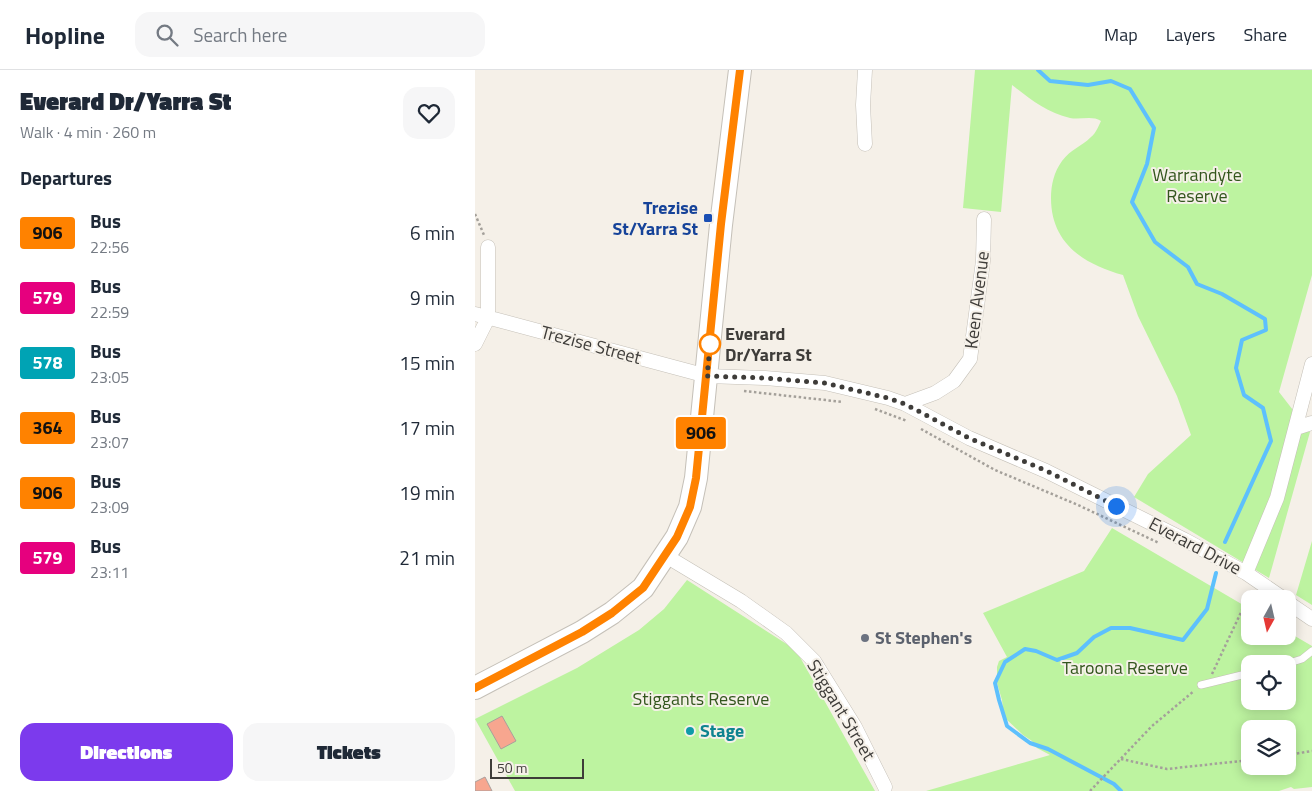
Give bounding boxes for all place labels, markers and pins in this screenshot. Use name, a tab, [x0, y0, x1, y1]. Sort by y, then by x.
place label: Trezise St/Yarra St	[612, 194, 698, 242]
marker: Trezise St/Yarra St	[702, 212, 714, 224]
place label: Everard Dr/Yarra St	[725, 320, 812, 368]
marker: Everard Dr/Yarra St	[699, 333, 721, 355]
place label: St Stephen's	[875, 624, 972, 651]
marker: St Stephen's	[859, 632, 871, 644]
place label: Stage	[700, 717, 744, 744]
marker: Stage	[684, 725, 696, 737]

